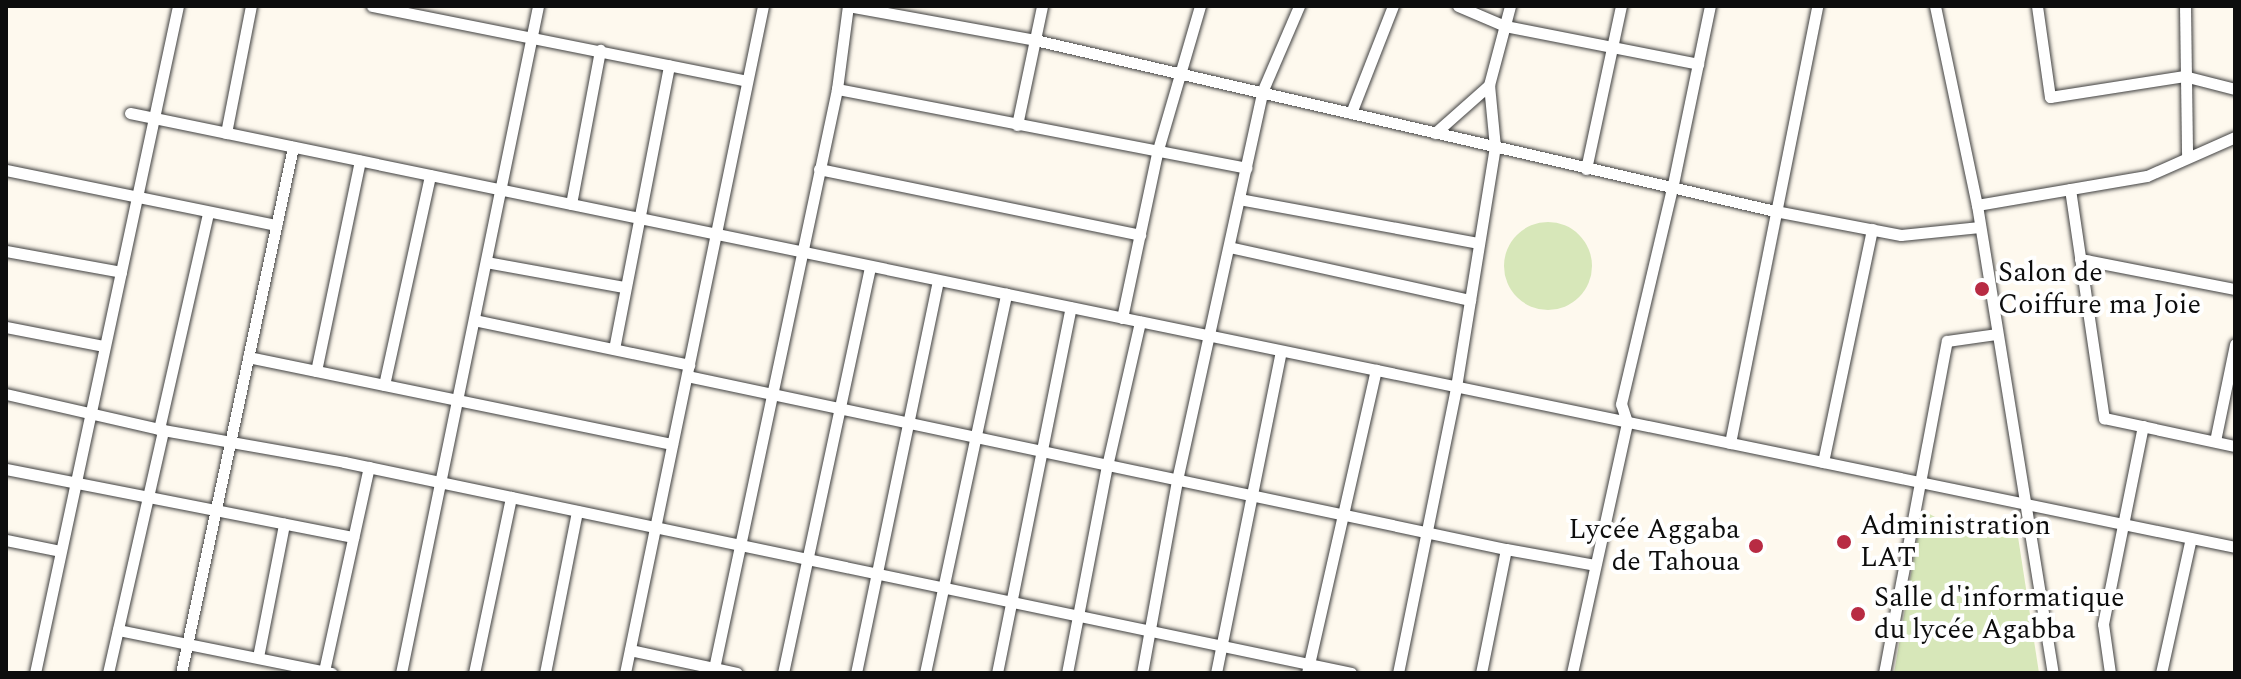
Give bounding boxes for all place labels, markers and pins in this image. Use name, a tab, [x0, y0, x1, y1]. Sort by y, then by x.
place label: Salon de Coiffure ma Joie	[1998, 256, 2201, 322]
marker: Salon de Coiffure ma Joie	[1973, 280, 1991, 298]
place label: Administration LAT	[1860, 509, 2051, 575]
place label: Lycée Aggaba de Tahoua	[1568, 513, 1740, 579]
marker: Administration LAT	[1835, 533, 1853, 551]
marker: Lycée Aggaba de Tahoua	[1747, 537, 1765, 555]
place label: Salle d'informatique du lycée Agabba	[1874, 581, 2125, 647]
marker: Salle d'informatique du lycée Agabba	[1849, 605, 1867, 623]

